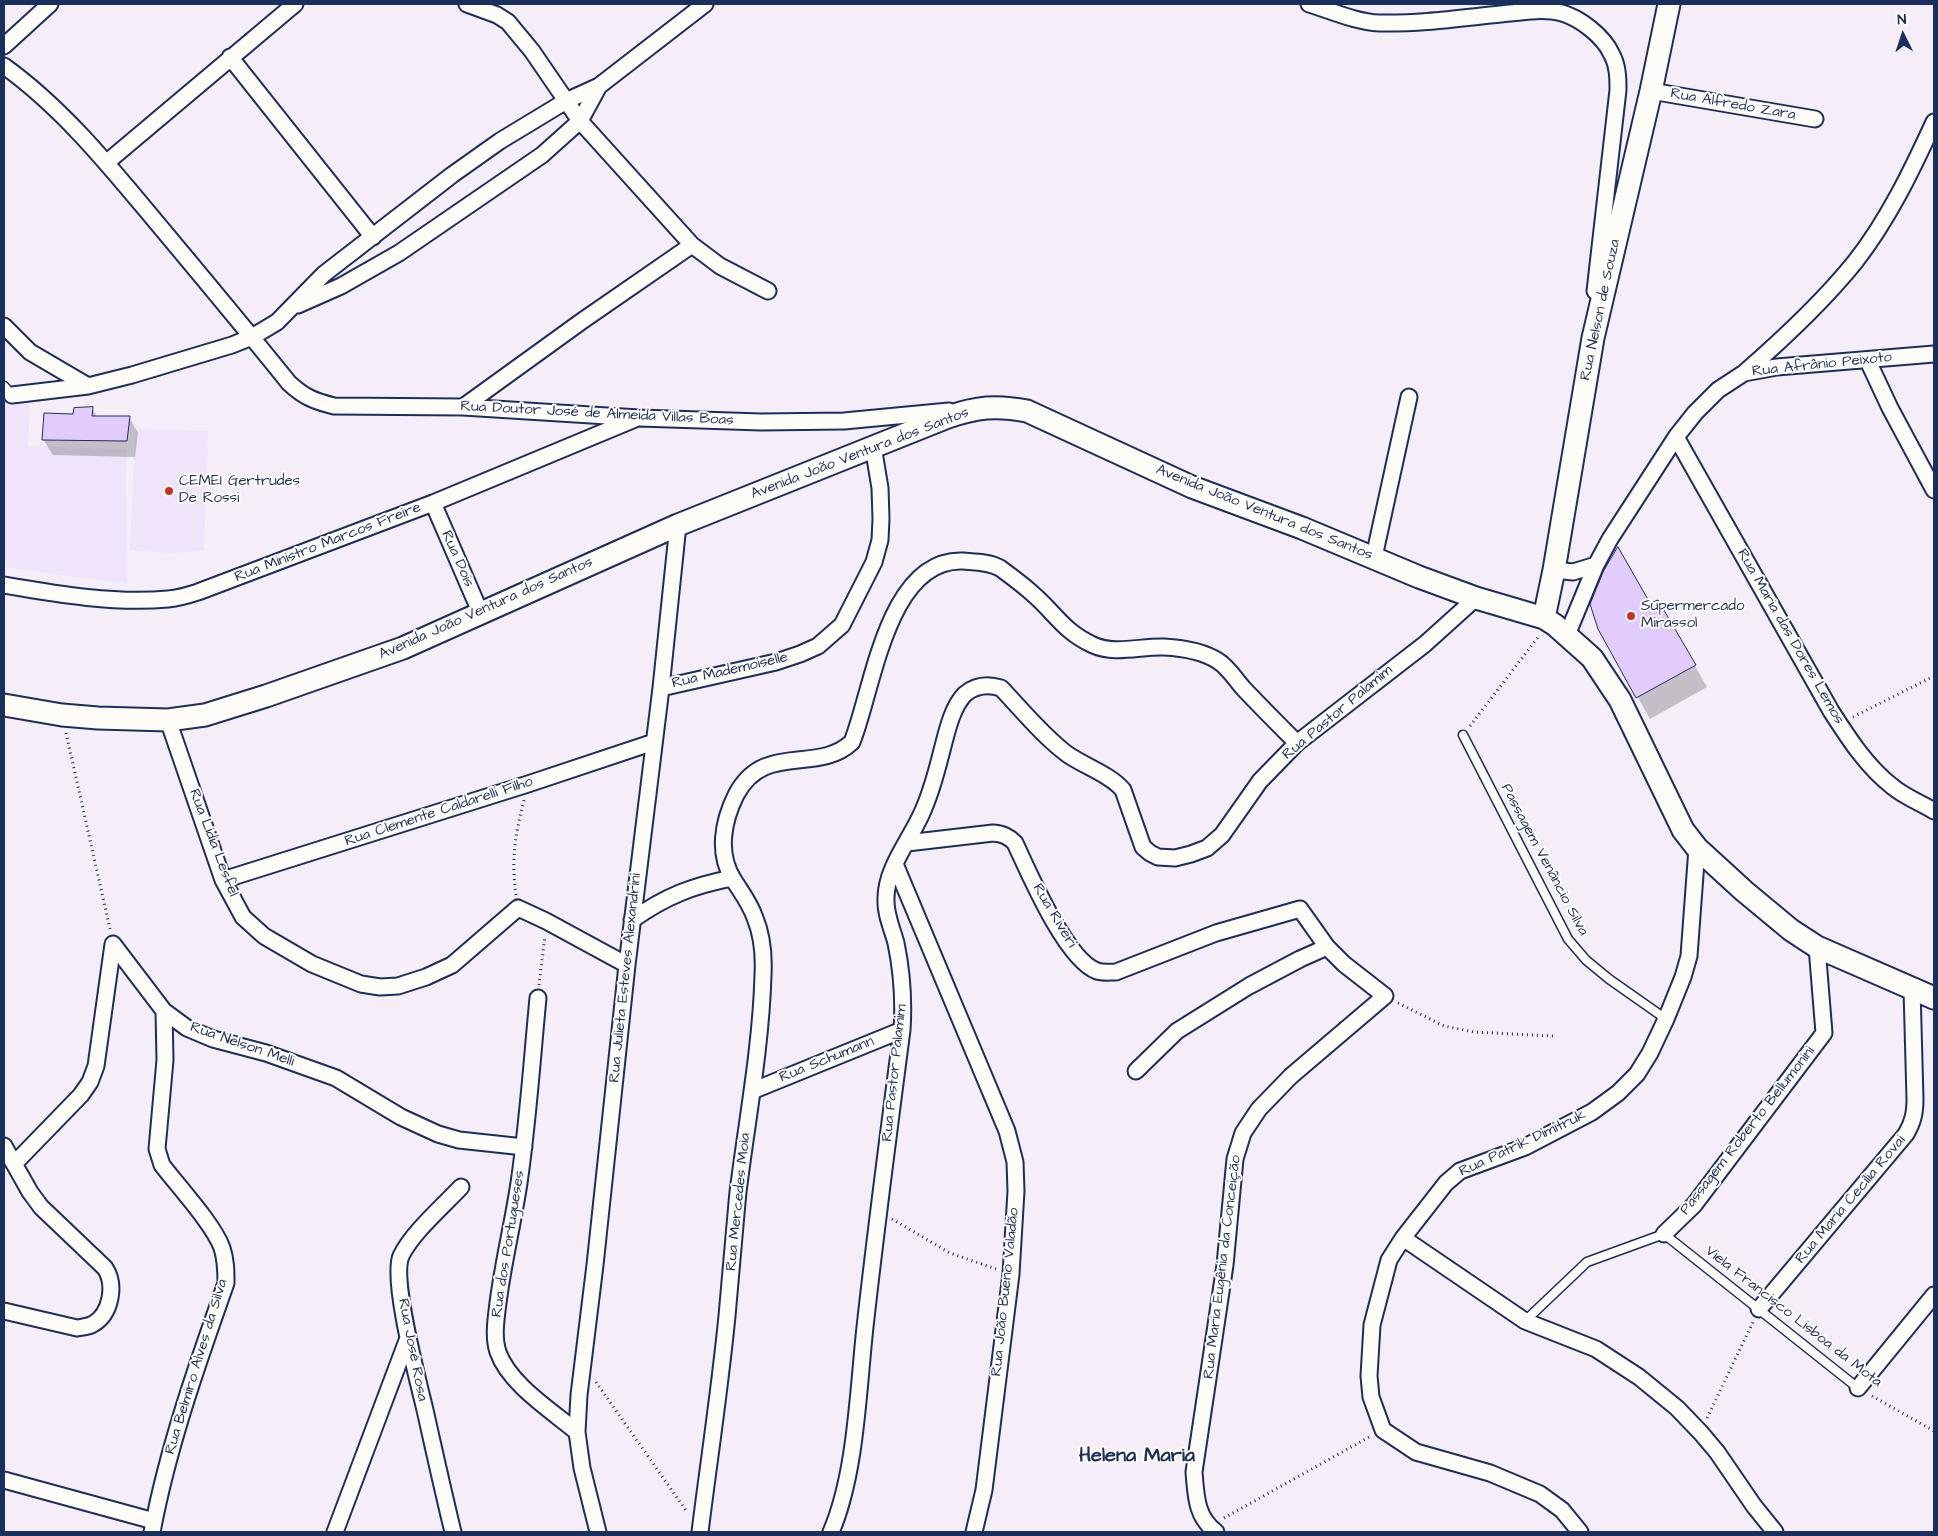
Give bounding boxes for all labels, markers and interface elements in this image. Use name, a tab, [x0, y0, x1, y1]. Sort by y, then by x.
north arrow	[1878, 10, 1928, 60]
text: N	[1897, 10, 1907, 30]
street label: Rua Alfredo Zara	[1669, 85, 1797, 125]
street label: Rua Nelson de Souza	[1577, 238, 1625, 382]
street label: Rua Afrânio Peixoto	[1751, 349, 1893, 381]
street label: Rua Doutor José de Almeida Villas Boas	[460, 398, 734, 430]
street label: Avenida João Ventura dos Santos	[748, 404, 972, 504]
street label: Avenida João Ventura dos Santos	[1153, 461, 1375, 565]
place label: CEMEI Gertrudes De Rossi	[179, 473, 300, 508]
marker: CEMEI Gertrudes De Rossi	[163, 485, 175, 497]
street label: Rua Ministro Marcos Freire	[232, 499, 424, 587]
street label: Rua Dois	[437, 528, 477, 590]
street label: Rua Maria das Dores Lemos	[1732, 546, 1848, 728]
street label: Avenida João Ventura dos Santos	[376, 554, 596, 664]
place label: Supermercado Mirassol	[1641, 598, 1744, 633]
marker: Supermercado Mirassol	[1625, 610, 1637, 622]
street label: Rua Mademoiselle	[670, 649, 790, 693]
street label: Rua Pastor Palamim	[1279, 662, 1397, 764]
street label: Rua Clemente Caldarelli Filho	[343, 773, 535, 851]
street label: Passagem Venâncio Silva	[1496, 781, 1592, 939]
street label: Rua Lídia Lesfel	[184, 787, 242, 899]
street label: Rua Julieta Esteves Alexandrini	[606, 873, 646, 1083]
street label: Rua Riveri	[1028, 881, 1080, 951]
street label: Rua Pastor Palamim	[879, 1003, 911, 1143]
street label: Rua Nelson Melli	[188, 1019, 296, 1071]
street label: Rua Schumann	[777, 1033, 877, 1087]
street label: Passagem Roberto Bellumonini	[1677, 1043, 1819, 1219]
street label: Rua Patrik Dimitruk	[1457, 1107, 1589, 1181]
street label: Rua Mercedes Moia	[723, 1132, 755, 1272]
street label: Rua Maria Cecília Rovai	[1792, 1132, 1910, 1268]
street label: Rua Maria Eugênia da Conceição	[1200, 1154, 1246, 1380]
street label: Rua dos Portugueses	[489, 1169, 529, 1319]
street label: Rua João Bueno Valadão	[988, 1207, 1024, 1377]
street label: Viela Francisco Lisboa da Mota	[1701, 1242, 1885, 1392]
street label: Rua Belmiro Alves da Silva	[162, 1277, 232, 1457]
street label: Rua José Rosa	[393, 1297, 431, 1403]
district label: Helena Maria	[1079, 1445, 1195, 1469]

